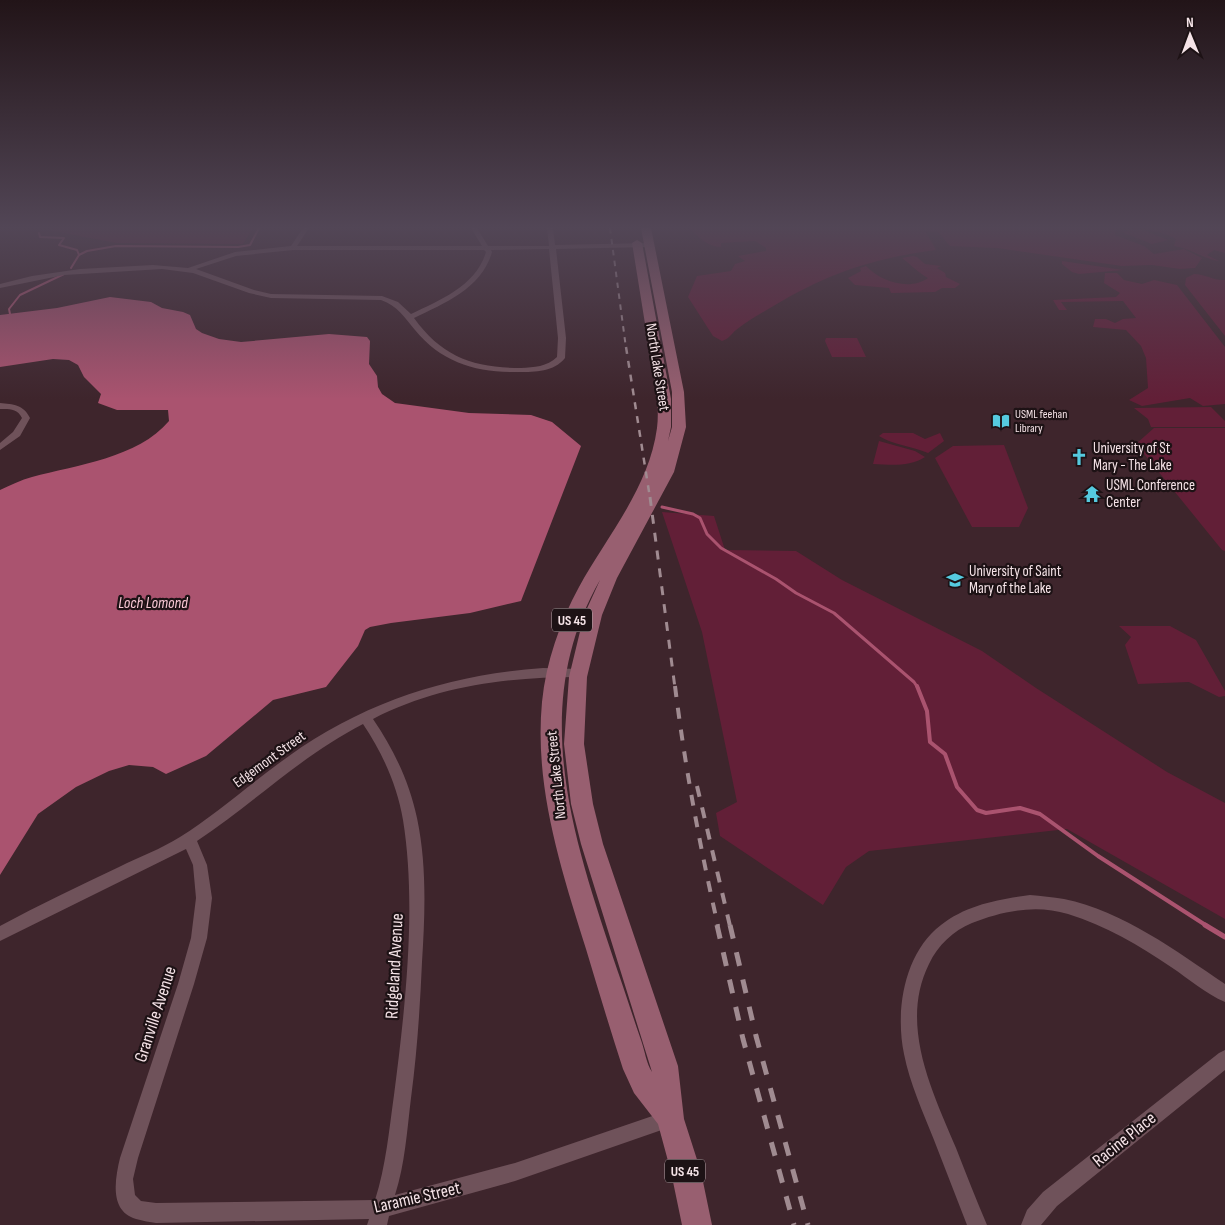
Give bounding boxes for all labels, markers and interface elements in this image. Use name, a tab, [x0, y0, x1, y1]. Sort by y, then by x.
north arrow	[1165, 10, 1215, 60]
text: N	[1186, 14, 1194, 31]
street label: North Lake Street	[641, 322, 674, 413]
place label: USML feehan Library	[1015, 407, 1067, 436]
library icon: USML feehan Library	[991, 411, 1011, 431]
place label: University of St Mary - The Lake	[1093, 439, 1172, 475]
church icon: University of St Mary - The Lake	[1069, 447, 1089, 467]
place label: USML Conference Center	[1106, 476, 1195, 512]
temple icon: USML Conference Center	[1082, 484, 1102, 504]
place label: University of Saint Mary of the Lake	[969, 562, 1062, 598]
school or university icon: University of Saint Mary of the Lake	[945, 570, 965, 590]
water label: Loch Lomond	[118, 594, 188, 613]
road number: US 45	[552, 608, 592, 632]
street label: Edgemont Street	[229, 726, 310, 792]
street label: North Lake Street	[542, 729, 571, 820]
street label: Ridgeland Avenue	[381, 913, 408, 1019]
street label: Granville Avenue	[130, 964, 181, 1065]
street label: Racine Place	[1088, 1107, 1160, 1171]
road number: US 45	[665, 1160, 705, 1182]
street label: Laramie Street	[372, 1177, 463, 1218]

